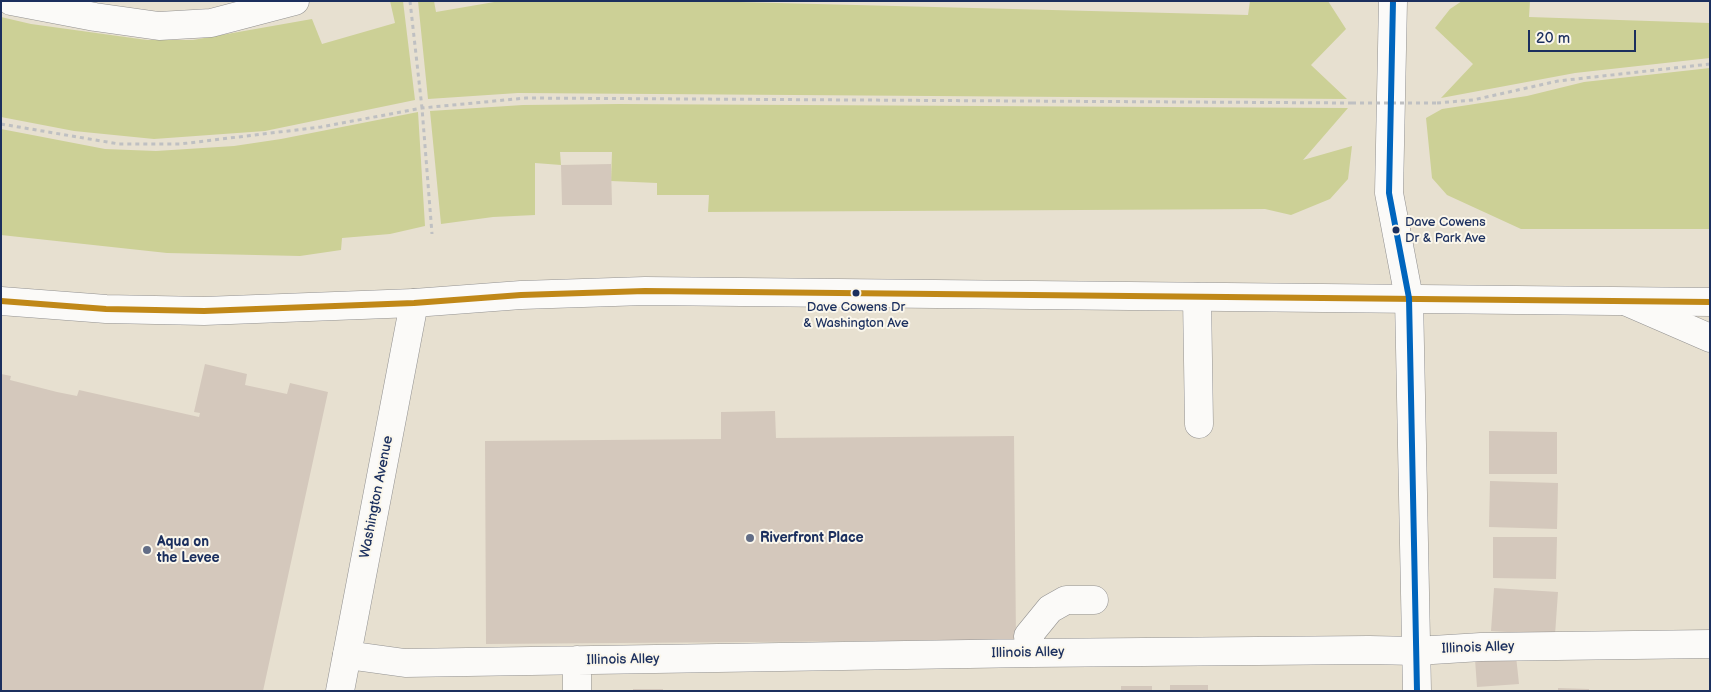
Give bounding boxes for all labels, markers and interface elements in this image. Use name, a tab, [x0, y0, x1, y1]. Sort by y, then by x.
scale bar	[1531, 20, 1638, 52]
text: 20 m	[1536, 29, 1570, 48]
place label: Dave Cowens Dr & Park Ave	[1405, 215, 1486, 246]
marker: Dave Cowens Dr & Park Ave	[1391, 225, 1401, 235]
marker: Dave Cowens Dr & Washington Ave	[851, 288, 861, 298]
place label: Dave Cowens Dr & Washington Ave	[803, 300, 909, 331]
street label: Washington Avenue	[357, 434, 397, 560]
place label: Riverfront Place	[760, 530, 864, 546]
marker: Riverfront Place	[744, 532, 756, 544]
place label: Aqua on the Levee	[157, 534, 220, 566]
marker: Aqua on the Levee	[141, 544, 153, 556]
street label: Illinois Alley	[1441, 638, 1515, 658]
street label: Illinois Alley	[991, 644, 1065, 662]
street label: Illinois Alley	[586, 651, 660, 669]

